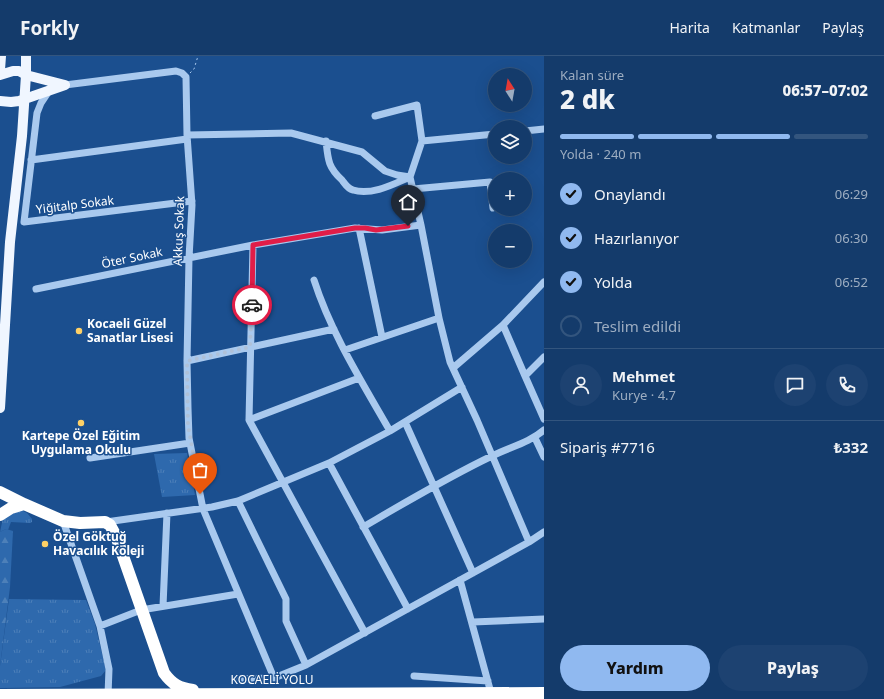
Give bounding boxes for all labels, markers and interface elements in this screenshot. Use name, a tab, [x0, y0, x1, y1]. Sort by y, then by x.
text: Forkly	[20, 15, 79, 41]
text: Harita	[669, 18, 710, 37]
text: Katmanlar	[732, 18, 800, 37]
text: Paylaş	[822, 18, 864, 37]
text: Kalan süre	[560, 66, 624, 84]
north arrow	[488, 68, 532, 112]
map controls	[488, 68, 532, 268]
text: 06:57–07:02	[783, 80, 868, 100]
text: 2 dk	[560, 81, 615, 117]
button: layers	[488, 120, 532, 164]
text: Yolda · 240 m	[560, 145, 641, 163]
button: +	[488, 172, 532, 216]
icon: check	[560, 183, 582, 205]
text: Onaylandı	[594, 184, 666, 204]
pin	[391, 185, 425, 226]
text: 06:29	[835, 185, 868, 203]
street label: Yiğitalp Sokak	[35, 191, 115, 218]
icon: home	[397, 191, 419, 213]
street label: Akkuş Sokak	[169, 195, 188, 266]
button: −	[488, 224, 532, 268]
icon: check	[560, 227, 582, 249]
text: Hazırlanıyor	[594, 228, 679, 248]
text: 06:30	[835, 229, 868, 247]
street label: Öter Sokak	[100, 243, 165, 272]
icon: check	[560, 271, 582, 293]
text: Yolda	[594, 272, 632, 292]
text: 06:52	[835, 273, 868, 291]
courier	[232, 285, 272, 325]
icon: car	[241, 294, 263, 316]
place label: Kocaeli Güzel Sanatlar Lisesi	[87, 315, 173, 346]
text: Teslim edildi	[594, 316, 681, 336]
marker: Kocaeli Güzel Sanatlar Lisesi	[74, 326, 84, 336]
button: person	[560, 364, 602, 406]
button: chat	[774, 364, 816, 406]
button: phone	[826, 364, 868, 406]
text: Mehmet	[612, 366, 675, 386]
text: Kurye · 4.7	[612, 386, 676, 404]
marker: Kartepe Özel Eğitim Uygulama Okulu	[76, 418, 86, 428]
place label: Kartepe Özel Eğitim Uygulama Okulu	[22, 427, 140, 458]
text: Sipariş #7716	[560, 437, 655, 457]
text: ₺332	[834, 437, 868, 457]
pin	[183, 453, 217, 494]
icon: bag	[189, 459, 211, 481]
place label: Özel Göktuğ Havacılık Koleji	[53, 528, 144, 559]
marker: Özel Göktuğ Havacılık Koleji	[40, 539, 50, 549]
button: Yardım	[560, 645, 710, 691]
button: Paylaş	[718, 645, 868, 691]
street label: KOCAELİ YOLU	[231, 671, 313, 688]

